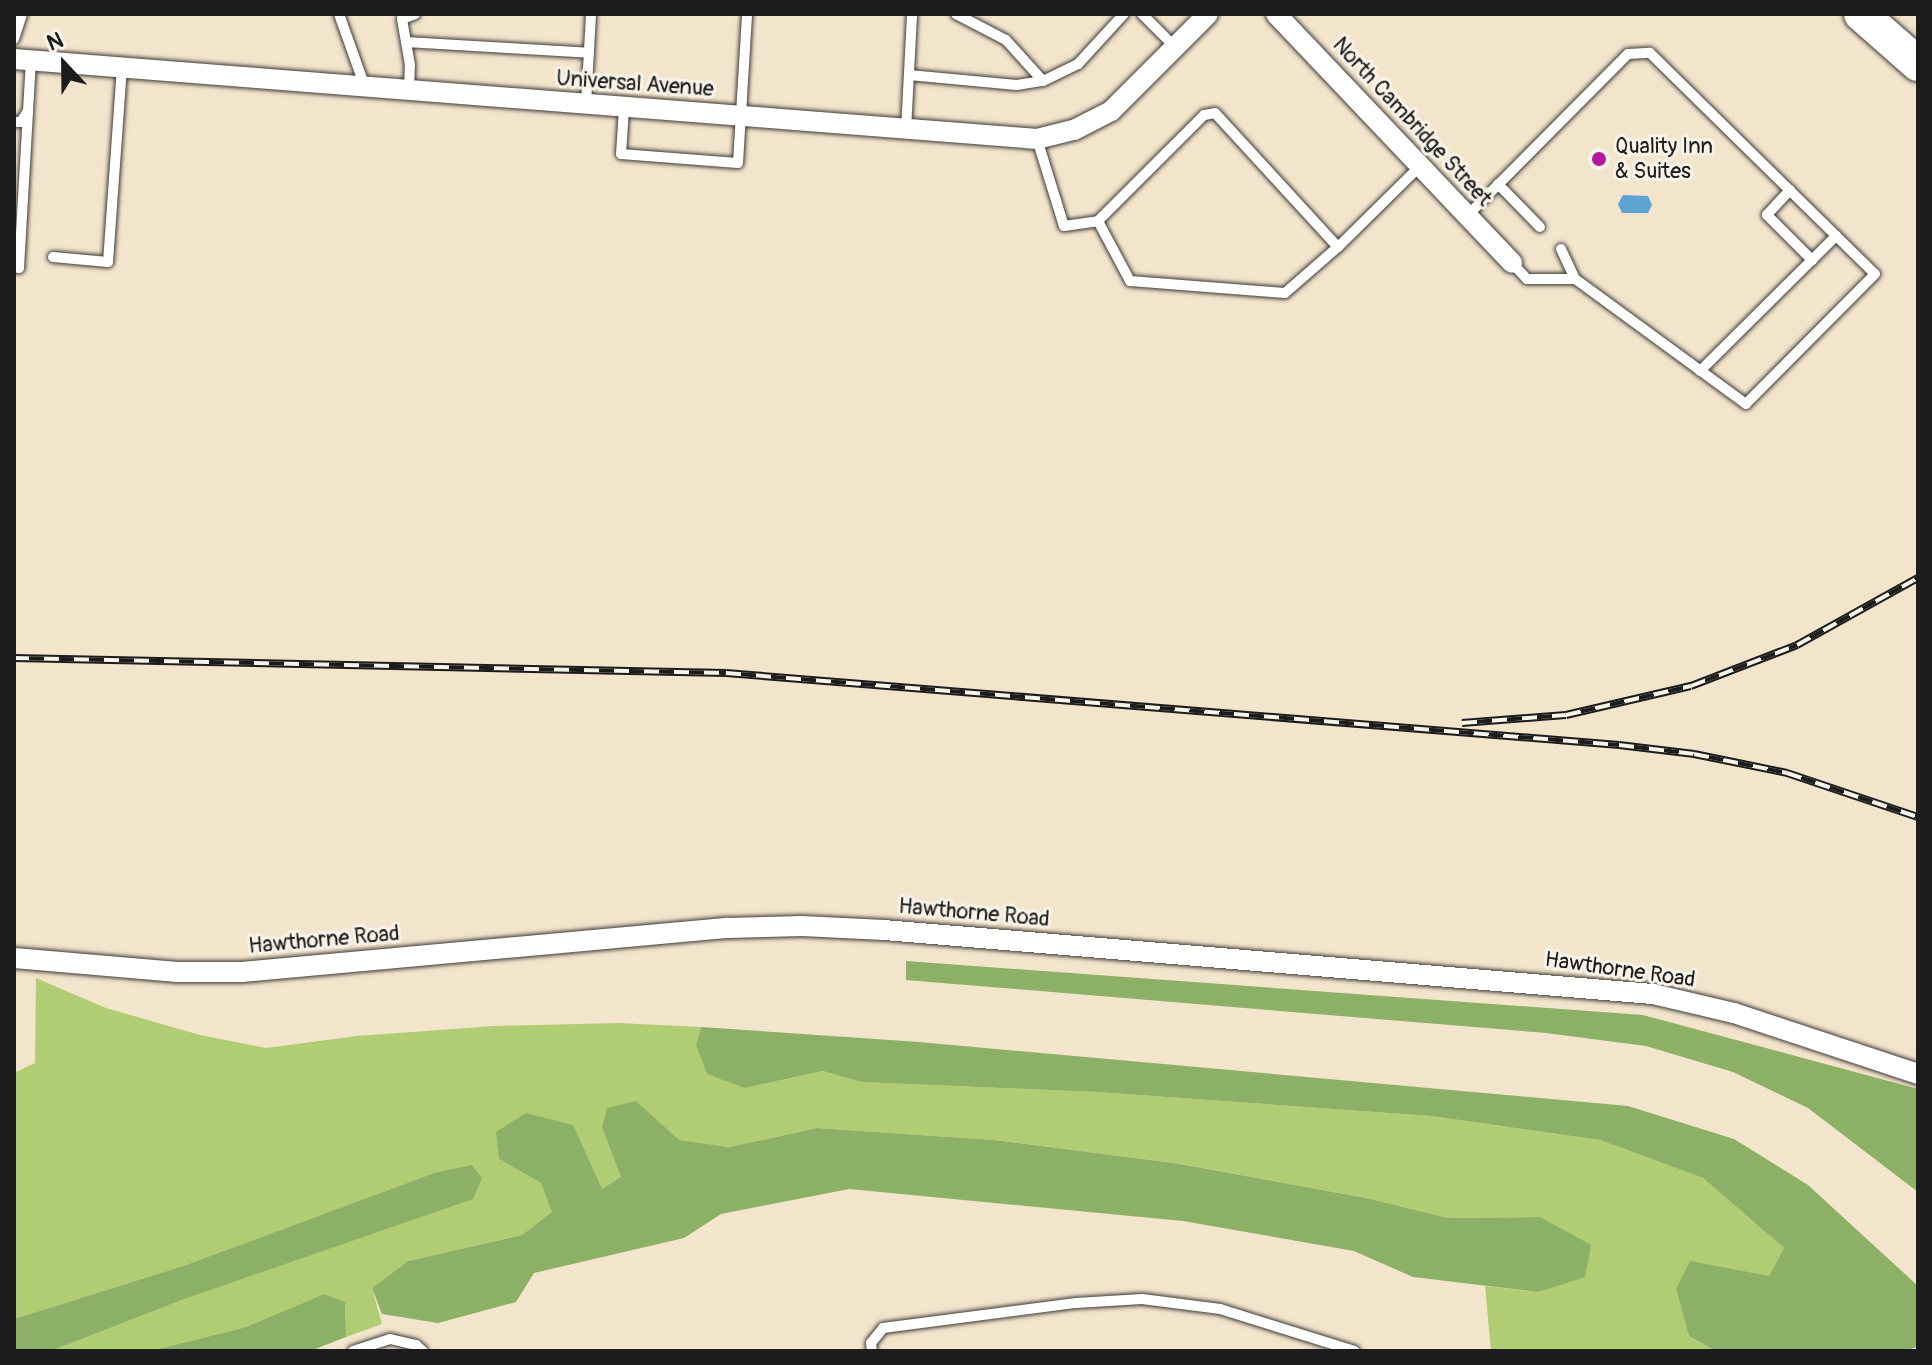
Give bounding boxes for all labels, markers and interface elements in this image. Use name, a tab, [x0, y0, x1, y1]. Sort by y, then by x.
north arrow	[24, 24, 104, 104]
text: N	[43, 26, 67, 58]
street label: North Cambridge Street	[1327, 32, 1497, 212]
street label: Universal Avenue	[555, 65, 715, 103]
place label: Quality Inn & Suites	[1615, 133, 1713, 184]
marker: Quality Inn & Suites	[1590, 150, 1608, 168]
street label: Hawthorne Road	[897, 893, 1051, 933]
street label: Hawthorne Road	[247, 920, 401, 960]
street label: Hawthorne Road	[1543, 946, 1697, 994]

